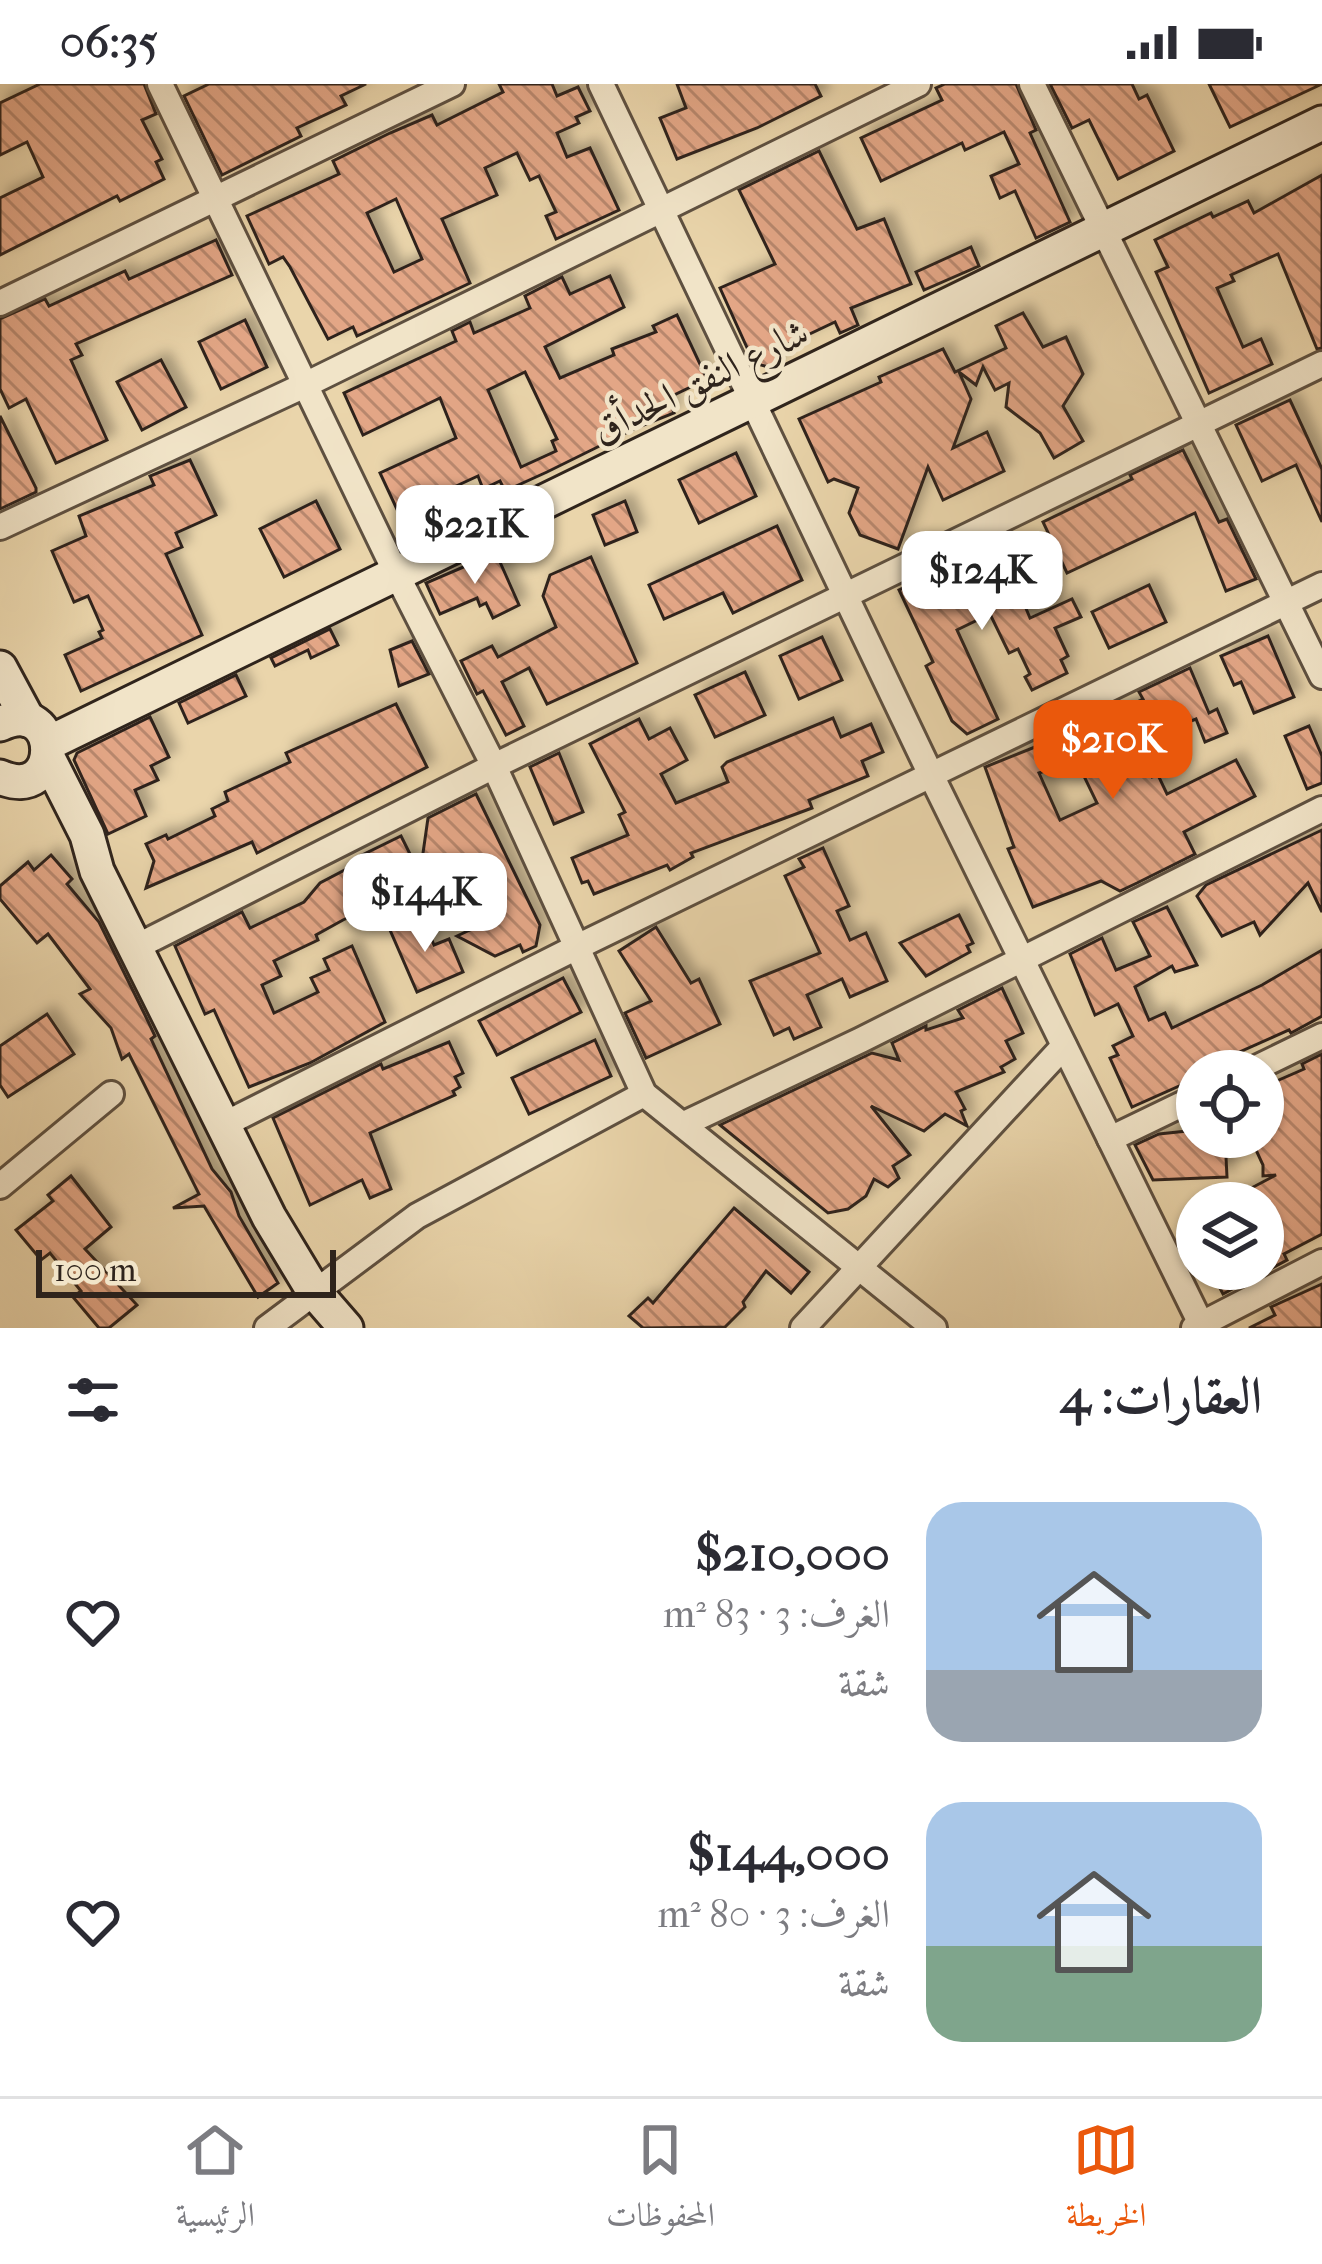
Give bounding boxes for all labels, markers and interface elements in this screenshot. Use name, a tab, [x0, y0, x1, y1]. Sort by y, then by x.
text: 06:35	[60, 16, 158, 69]
street label: شارع النفق الحدأق	[583, 305, 820, 461]
pin: $221K	[391, 485, 559, 587]
text: $221K	[423, 501, 527, 547]
pin: $124K	[898, 531, 1066, 633]
text: $124K	[929, 547, 1035, 593]
pin: $210K	[1029, 700, 1197, 802]
text: $210K	[1060, 716, 1166, 762]
pin: $144K	[341, 853, 509, 955]
text: $144K	[370, 869, 480, 915]
map controls	[1176, 1050, 1284, 1290]
button: locate	[1176, 1050, 1284, 1158]
button: layers	[1176, 1182, 1284, 1290]
scale bar	[36, 1244, 336, 1297]
text: 100 m	[54, 1251, 137, 1290]
text: العقارات: 4	[1060, 1366, 1262, 1426]
icon: filters	[60, 1367, 126, 1433]
text: $210,000	[695, 1523, 890, 1583]
icon: home	[1022, 1550, 1166, 1694]
icon: heart	[60, 1589, 126, 1655]
text: الغرف: 3 · 83 m²	[663, 1591, 890, 1637]
text: شقة	[838, 1660, 890, 1706]
text: $144,000	[687, 1823, 890, 1883]
icon: home	[1022, 1850, 1166, 1994]
icon: heart	[60, 1889, 126, 1955]
text: الغرف: 3 · 80 m²	[657, 1891, 890, 1937]
text: شقة	[838, 1960, 890, 2006]
tab: الرئيسية	[176, 2117, 255, 2247]
tab: المحفوظات	[606, 2117, 715, 2247]
tab: الخريطة	[1066, 2117, 1146, 2247]

